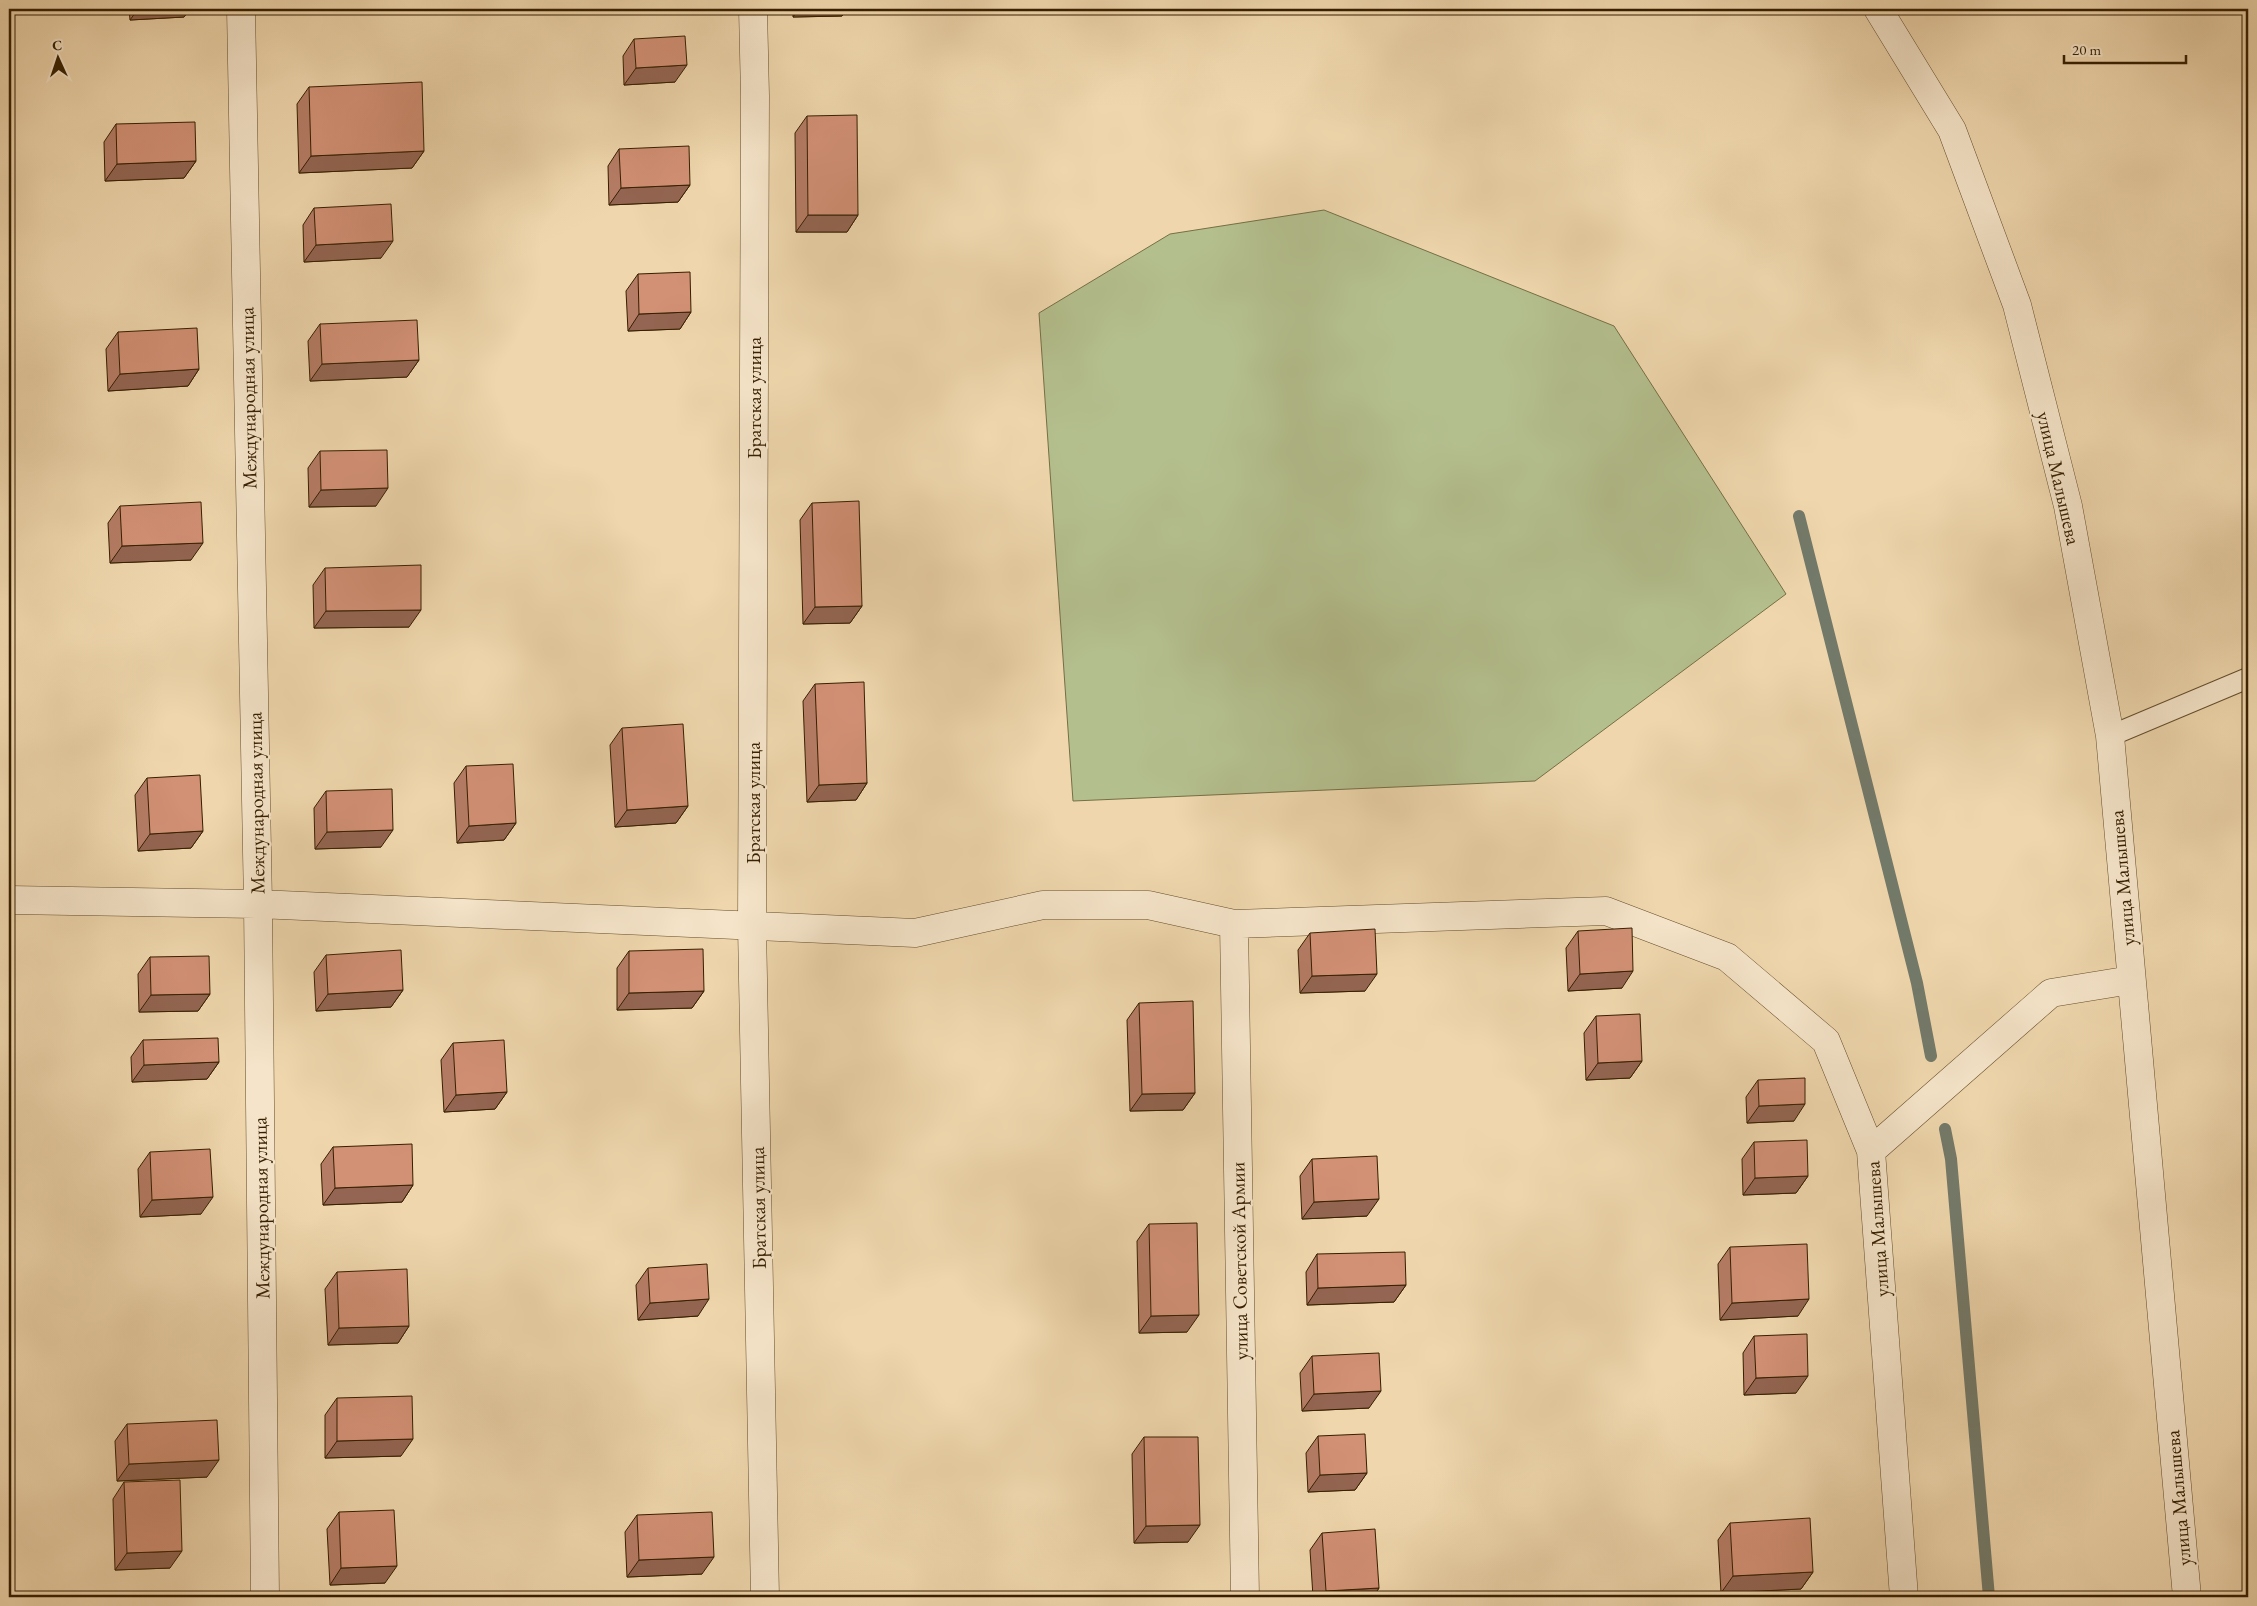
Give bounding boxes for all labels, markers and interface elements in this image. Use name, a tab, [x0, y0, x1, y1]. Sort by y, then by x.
north arrow	[32, 32, 82, 82]
scale bar	[2064, 32, 2187, 64]
text: С	[52, 36, 63, 54]
text: 20 m	[2072, 40, 2101, 59]
street label: Международная улица	[233, 307, 263, 489]
street label: Братская улица	[741, 337, 767, 459]
street label: улица Малышева	[2031, 409, 2087, 547]
street label: Международная улица	[241, 712, 271, 894]
street label: Братская улица	[740, 742, 766, 864]
street label: улица Малышева	[2103, 809, 2141, 947]
street label: Международная улица	[246, 1117, 276, 1299]
street label: Братская улица	[744, 1146, 772, 1270]
street label: улица Малышева	[1859, 1160, 1895, 1298]
street label: улица Советской Армии	[1224, 1161, 1254, 1360]
street label: улица Малышева	[2159, 1429, 2197, 1567]

